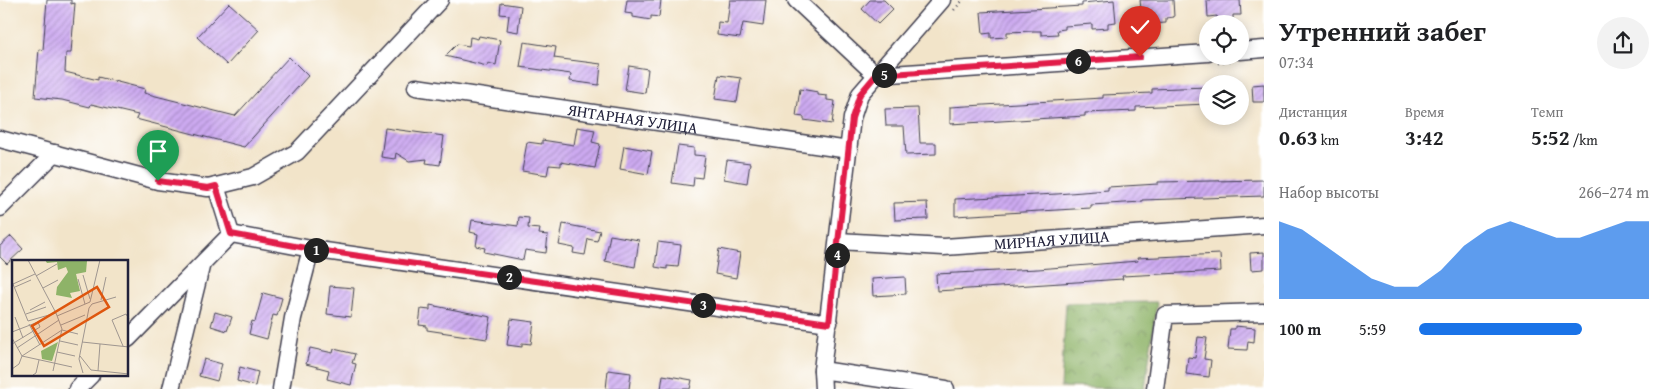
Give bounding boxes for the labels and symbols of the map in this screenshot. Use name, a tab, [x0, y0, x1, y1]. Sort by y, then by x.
pin	[1119, 6, 1161, 57]
pin: 6	[1066, 48, 1090, 74]
pin: 5	[872, 62, 896, 88]
street label: ЯНТАРНАЯ УЛИЦА	[565, 97, 700, 140]
pin	[137, 130, 179, 181]
street label: МИРНАЯ УЛИЦА	[993, 224, 1111, 256]
pin: 1	[304, 238, 328, 262]
pin: 4	[824, 242, 850, 268]
inset map	[12, 260, 129, 376]
pin: 2	[496, 264, 522, 290]
pin: 3	[690, 292, 716, 318]

